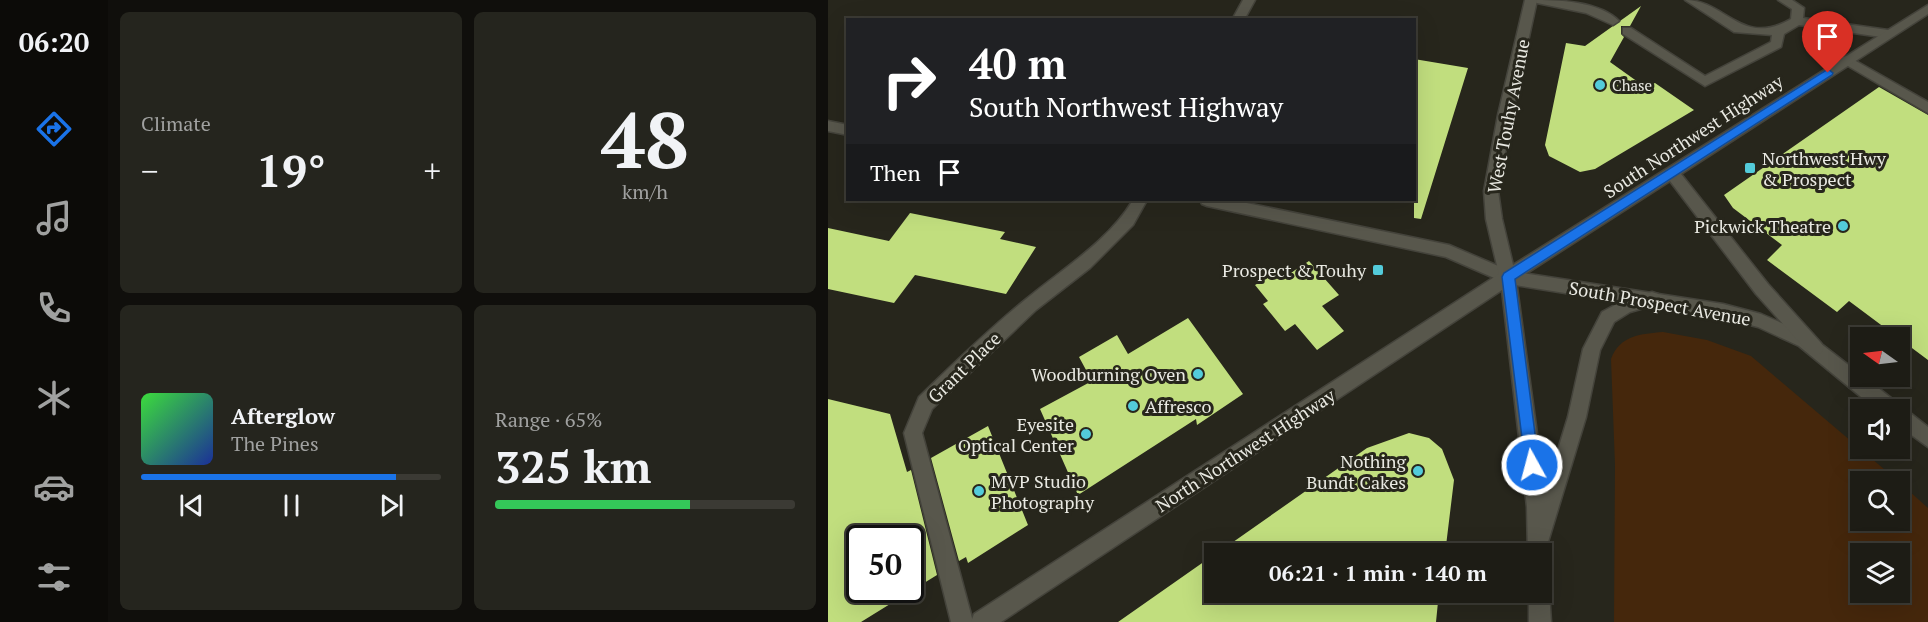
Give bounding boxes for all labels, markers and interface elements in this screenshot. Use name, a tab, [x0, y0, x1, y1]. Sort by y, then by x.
pin	[1802, 11, 1853, 73]
icon: arrive	[1811, 20, 1844, 53]
text: 06:20	[19, 24, 89, 60]
text: 40 m	[969, 35, 1067, 91]
street label: West Touhy Avenue	[1481, 37, 1535, 195]
icon: right	[870, 42, 948, 120]
street label: South Northwest Highway	[1599, 68, 1788, 203]
place label: Chase	[1612, 75, 1652, 95]
marker: Chase	[1593, 78, 1607, 92]
text: 48	[601, 87, 689, 190]
text: South Northwest Highway	[969, 89, 1283, 125]
icon: directions	[33, 108, 75, 150]
text: Climate	[141, 110, 211, 137]
text: 19°	[256, 140, 326, 200]
place label: Northwest Hwy & Prospect	[1762, 146, 1887, 191]
text: −	[141, 149, 159, 192]
text: +	[423, 149, 441, 192]
icon: arrive	[933, 156, 966, 189]
text: Then	[870, 158, 921, 187]
marker: Northwest Hwy & Prospect	[1743, 161, 1757, 175]
text: km/h	[622, 178, 668, 205]
icon: music	[33, 197, 75, 239]
place label: Pickwick Theatre	[1694, 214, 1831, 238]
marker: Pickwick Theatre	[1836, 219, 1850, 233]
place label: Prospect & Touhy	[1222, 258, 1367, 282]
marker: Prospect & Touhy	[1371, 263, 1385, 277]
street label: South Prospect Avenue	[1567, 275, 1753, 331]
icon: phone	[33, 287, 75, 329]
street label: Grant Place	[922, 326, 1006, 408]
north arrow	[1850, 327, 1910, 387]
map controls	[1850, 327, 1910, 603]
place label: Woodburning Oven	[1031, 362, 1186, 386]
marker: Woodburning Oven	[1191, 367, 1205, 381]
icon: climate	[33, 377, 75, 419]
street label: North Northwest Highway	[1151, 382, 1340, 517]
place label: Affresco	[1145, 394, 1211, 418]
marker: Affresco	[1126, 399, 1140, 413]
button: sound	[1850, 399, 1910, 459]
text: Afterglow	[231, 401, 335, 430]
text: Range · 65%	[495, 406, 602, 433]
place label: Eyesite Optical Center	[958, 412, 1074, 457]
marker: Eyesite Optical Center	[1079, 427, 1093, 441]
text: The Pines	[231, 430, 319, 457]
position arrow	[1500, 433, 1564, 497]
text: 325 km	[495, 436, 651, 496]
place label: Nothing Bundt Cakes	[1306, 449, 1407, 494]
marker: Nothing Bundt Cakes	[1411, 464, 1425, 478]
icon: car	[33, 466, 75, 508]
place label: MVP Studio Photography	[991, 469, 1095, 514]
button: search	[1850, 471, 1910, 531]
marker: MVP Studio Photography	[972, 484, 986, 498]
icon: previous	[175, 489, 208, 522]
icon: pause	[275, 489, 308, 522]
icon: next	[375, 489, 408, 522]
speed limit sign: 50	[846, 525, 924, 603]
button: layers	[1850, 543, 1910, 603]
icon: filters	[33, 556, 75, 598]
text: 06:21 · 1 min · 140 m	[1269, 558, 1487, 587]

